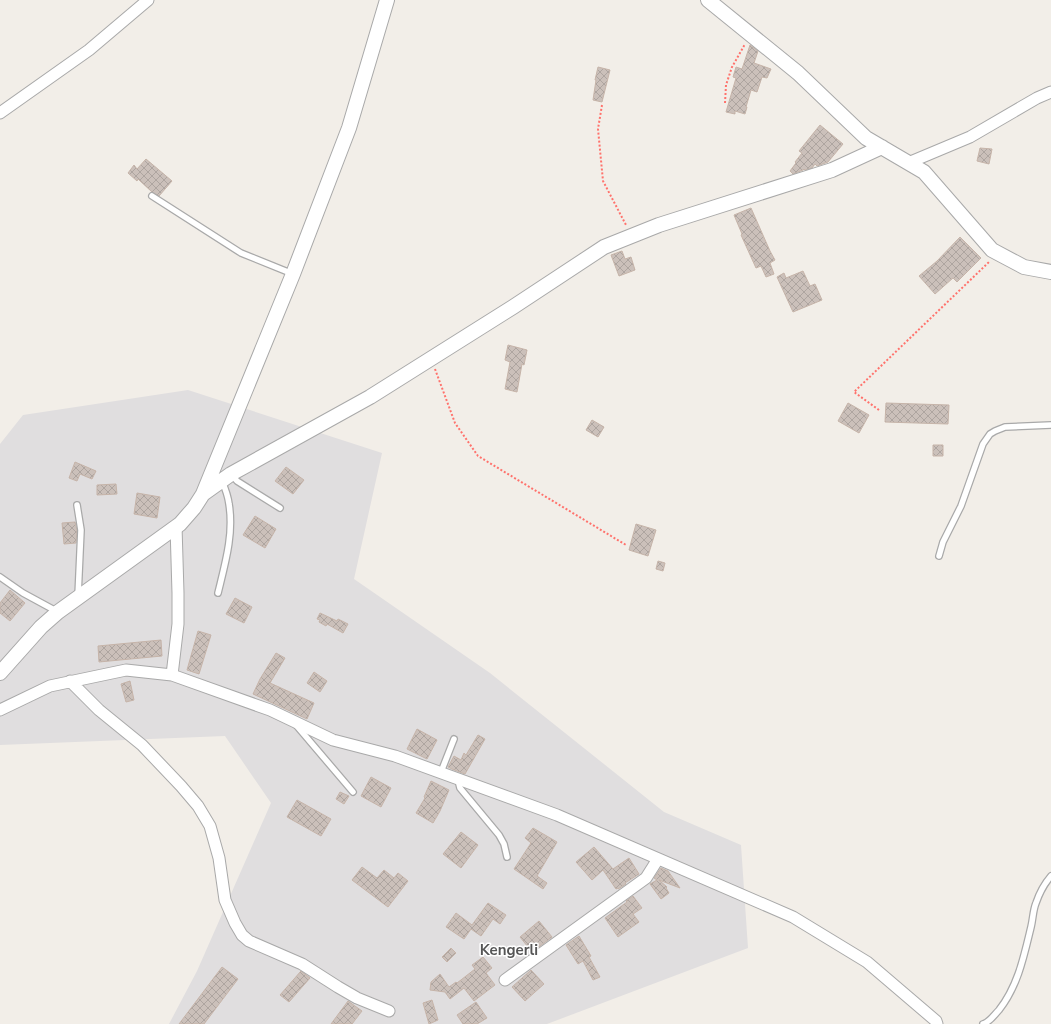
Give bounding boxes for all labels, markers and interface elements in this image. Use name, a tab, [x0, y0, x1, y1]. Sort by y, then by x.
district label: Kengerli	[480, 940, 538, 960]

